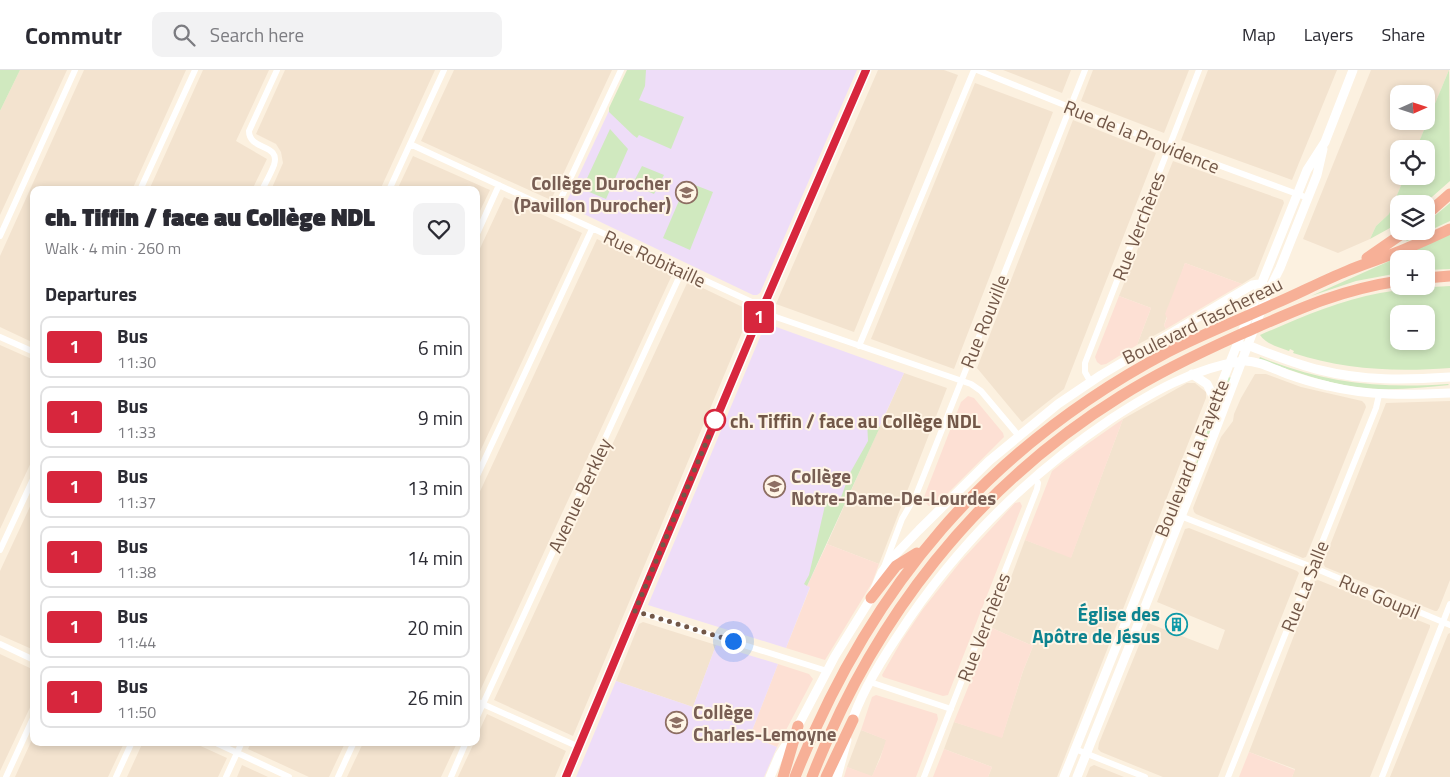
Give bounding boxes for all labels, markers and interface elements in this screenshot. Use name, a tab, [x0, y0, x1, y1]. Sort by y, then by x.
search box	[152, 12, 502, 57]
text: Commutr	[25, 17, 122, 53]
text: Search here	[210, 20, 304, 49]
icon: search	[170, 21, 198, 49]
text: Map	[1242, 21, 1276, 48]
text: Layers	[1304, 21, 1353, 48]
text: Share	[1381, 21, 1425, 48]
north arrow	[1390, 85, 1435, 130]
map controls	[1390, 85, 1435, 350]
street label: Rue de la Providence	[1060, 91, 1224, 181]
button: locate	[1390, 140, 1435, 185]
street label: Rue Verchères	[1104, 167, 1172, 285]
place label: Collège Durocher (Pavillon Durocher)	[514, 168, 671, 219]
school or university icon: Collège Durocher (Pavillon Durocher)	[675, 181, 699, 205]
button: layers	[1390, 195, 1435, 240]
text: ch. Tiffin / face au Collège NDL	[45, 199, 375, 235]
button: heart	[413, 203, 465, 255]
street label: Rue Robitaille	[599, 222, 711, 294]
text: Walk · 4 min · 260 m	[45, 236, 181, 260]
button: +	[1390, 250, 1435, 295]
street label: Boulevard Taschereau	[1117, 269, 1287, 371]
street label: Rue Rouville	[952, 270, 1016, 372]
text: Departures	[45, 279, 137, 308]
line badge: 1	[743, 301, 775, 333]
text: 1	[754, 303, 764, 330]
button: −	[1390, 305, 1435, 350]
text: Bus	[117, 321, 148, 350]
text: 1	[69, 333, 80, 360]
text: 6 min	[418, 333, 463, 362]
text: 11:30	[117, 350, 156, 374]
street label: Boulevard La Fayette	[1146, 375, 1236, 541]
text: Bus	[117, 391, 148, 420]
text: 1	[69, 403, 80, 430]
text: 9 min	[418, 403, 463, 432]
place label: ch. Tiffin / face au Collège NDL	[730, 406, 981, 435]
marker: ch. Tiffin / face au Collège NDL	[704, 409, 726, 431]
text: 11:33	[117, 420, 156, 444]
street label: Avenue Berkley	[540, 433, 618, 557]
text: Bus	[117, 461, 148, 490]
place label: Collège Notre-Dame-De-Lourdes	[791, 461, 996, 512]
text: 1	[69, 473, 80, 500]
text: 13 min	[407, 473, 463, 502]
school or university icon: Collège Notre-Dame-De-Lourdes	[763, 474, 787, 498]
text: 11:37	[117, 490, 156, 514]
text: Bus	[117, 531, 148, 560]
street label: Rue La Salle	[1272, 536, 1336, 636]
text: 1	[69, 543, 80, 570]
text: 14 min	[407, 543, 463, 572]
text: 11:38	[117, 560, 156, 584]
street label: Rue Goupil	[1335, 566, 1425, 626]
street label: Rue Verchères	[949, 568, 1017, 686]
place label: Église des Apôtre de Jésus	[1032, 599, 1160, 650]
text: Bus	[117, 601, 148, 630]
building icon: Église des Apôtre de Jésus	[1164, 612, 1188, 636]
text: 1	[69, 613, 80, 640]
text: 20 min	[407, 613, 463, 642]
your location	[721, 629, 746, 654]
text: 11:44	[117, 630, 156, 654]
text: Bus	[117, 671, 148, 700]
text: 1	[69, 683, 80, 710]
text: 26 min	[407, 683, 463, 712]
place label: Collège Charles-Lemoyne	[693, 697, 837, 748]
text: 11:50	[117, 700, 156, 724]
school or university icon: Collège Charles-Lemoyne	[665, 710, 689, 734]

